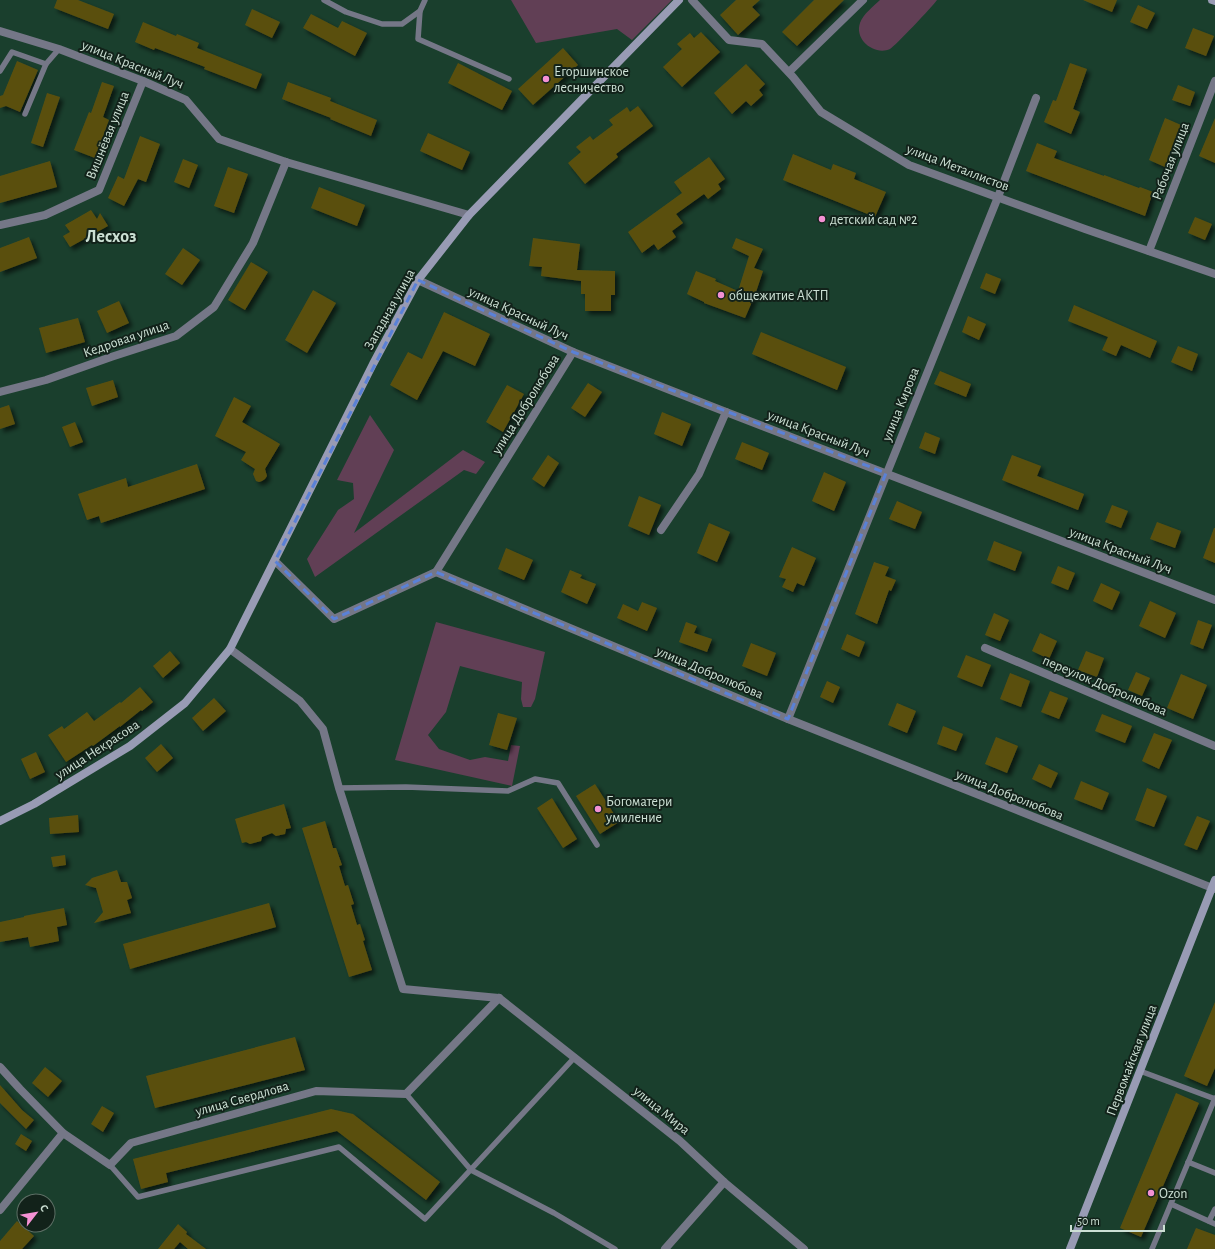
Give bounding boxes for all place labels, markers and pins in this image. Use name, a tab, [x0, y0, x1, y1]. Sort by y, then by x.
place label: Егоршинское лесничество	[554, 65, 629, 95]
marker: Егоршинское лесничество	[541, 74, 551, 84]
place label: детский сад №2	[830, 213, 917, 227]
marker: детский сад №2	[817, 214, 827, 224]
place label: общежитие АКТП	[729, 289, 829, 303]
marker: общежитие АКТП	[716, 290, 726, 300]
place label: Богоматери умиление	[605, 795, 672, 825]
marker: Богоматери умиление	[593, 804, 603, 814]
place label: Ozon	[1159, 1187, 1187, 1201]
marker: Ozon	[1146, 1188, 1156, 1198]

